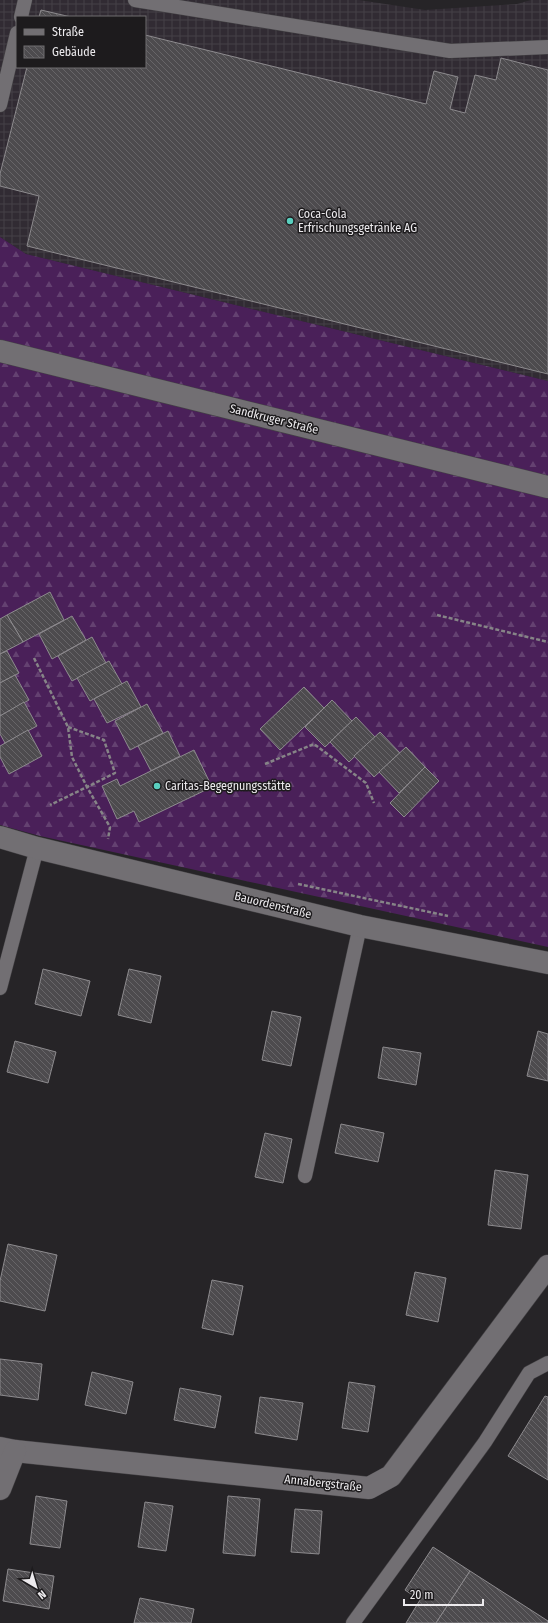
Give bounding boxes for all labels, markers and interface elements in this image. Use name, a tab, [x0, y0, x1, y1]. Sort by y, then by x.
legend	[16, 16, 146, 68]
text: Straße	[52, 25, 84, 39]
text: Gebäude	[52, 45, 96, 59]
place label: Coca-Cola Erfrischungsgetränke AG	[298, 207, 417, 235]
marker: Coca-Cola Erfrischungsgetränke AG	[285, 216, 295, 226]
street label: Sandkruger Straße	[228, 401, 320, 437]
place label: Caritas-Begegnungsstätte	[165, 779, 291, 793]
marker: Caritas-Begegnungsstätte	[152, 781, 162, 791]
street label: Bauordenstraße	[233, 889, 313, 921]
street label: Annabergstraße	[284, 1472, 362, 1494]
north arrow	[16, 1567, 56, 1607]
scale bar	[404, 1581, 483, 1607]
text: N	[35, 1587, 48, 1602]
text: 20 m	[410, 1588, 434, 1602]

